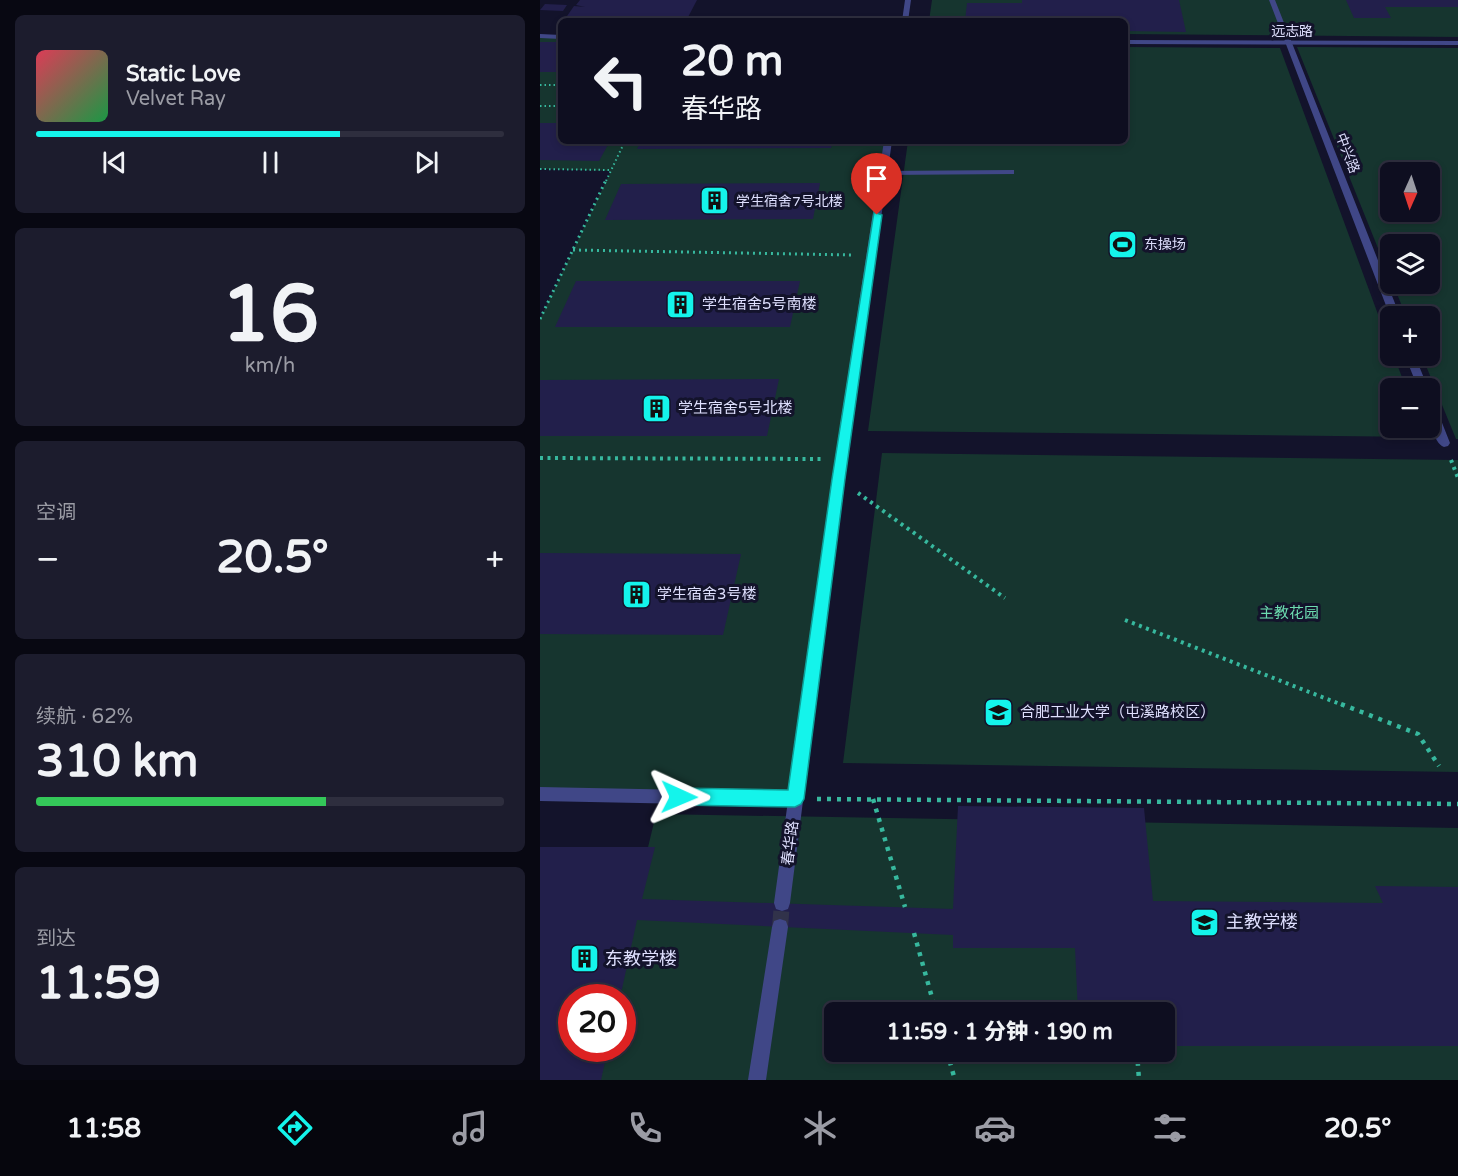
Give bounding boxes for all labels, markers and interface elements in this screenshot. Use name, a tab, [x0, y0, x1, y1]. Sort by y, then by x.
street label: 远志路	[1271, 23, 1313, 40]
text: 20 m	[681, 36, 783, 87]
icon: left	[582, 42, 660, 120]
text: Static Love	[126, 61, 241, 87]
text: Velvet Ray	[126, 87, 226, 111]
text: 春华路	[681, 93, 762, 126]
street label: 中兴路	[1332, 131, 1363, 176]
icon: previous	[98, 146, 131, 179]
icon: pause	[254, 146, 287, 179]
icon: next	[410, 146, 443, 179]
pin	[851, 153, 902, 215]
icon: arrive	[860, 162, 893, 195]
north arrow	[1380, 162, 1440, 222]
map controls	[1380, 162, 1440, 438]
building icon: 学生宿舍7号北楼	[699, 185, 731, 217]
place label: 学生宿舍7号北楼	[736, 193, 843, 210]
sports icon: 东操场	[1107, 228, 1139, 260]
button: layers	[1380, 234, 1440, 294]
place label: 东操场	[1144, 236, 1186, 253]
text: 16	[221, 268, 319, 362]
building icon: 学生宿舍5号南楼	[665, 288, 697, 320]
place label: 学生宿舍5号南楼	[702, 295, 816, 313]
button: +	[1380, 306, 1440, 366]
text: km/h	[245, 354, 295, 378]
button: −	[1380, 378, 1440, 438]
building icon: 学生宿舍5号北楼	[641, 392, 673, 424]
place label: 学生宿舍5号北楼	[678, 399, 792, 417]
text: 空调	[36, 501, 76, 525]
text: 20.5°	[216, 531, 329, 585]
text: −	[36, 540, 60, 579]
text: +	[485, 540, 504, 579]
building icon: 学生宿舍3号楼	[620, 578, 652, 610]
place label: 学生宿舍3号楼	[657, 585, 756, 603]
park label: 主教花园	[1259, 604, 1319, 622]
school or university icon: 合肥工业大学（屯溪路校区）	[983, 696, 1015, 728]
place label: 合肥工业大学（屯溪路校区）	[1020, 703, 1215, 721]
text: 续航 · 62%	[36, 705, 133, 729]
text: 310 km	[36, 735, 198, 789]
position arrow	[647, 765, 711, 829]
street label: 春华路	[778, 820, 802, 866]
school or university icon: 主教学楼	[1189, 906, 1221, 938]
place label: 主教学楼	[1226, 911, 1298, 933]
text: 到达	[36, 927, 76, 951]
building icon: 东教学楼	[568, 943, 600, 975]
place label: 东教学楼	[605, 948, 677, 970]
text: 11:59	[36, 957, 161, 1011]
speed limit sign: 20	[558, 984, 636, 1062]
text: 11:59 · 1 分钟 · 190 m	[886, 1019, 1113, 1045]
icon: directions	[274, 1107, 316, 1149]
icon: music	[449, 1107, 491, 1149]
icon: phone	[624, 1107, 666, 1149]
icon: climate	[799, 1107, 841, 1149]
icon: car	[974, 1107, 1016, 1149]
icon: filters	[1149, 1107, 1191, 1149]
text: 11:58	[66, 1112, 141, 1145]
text: 20.5°	[1324, 1112, 1391, 1145]

